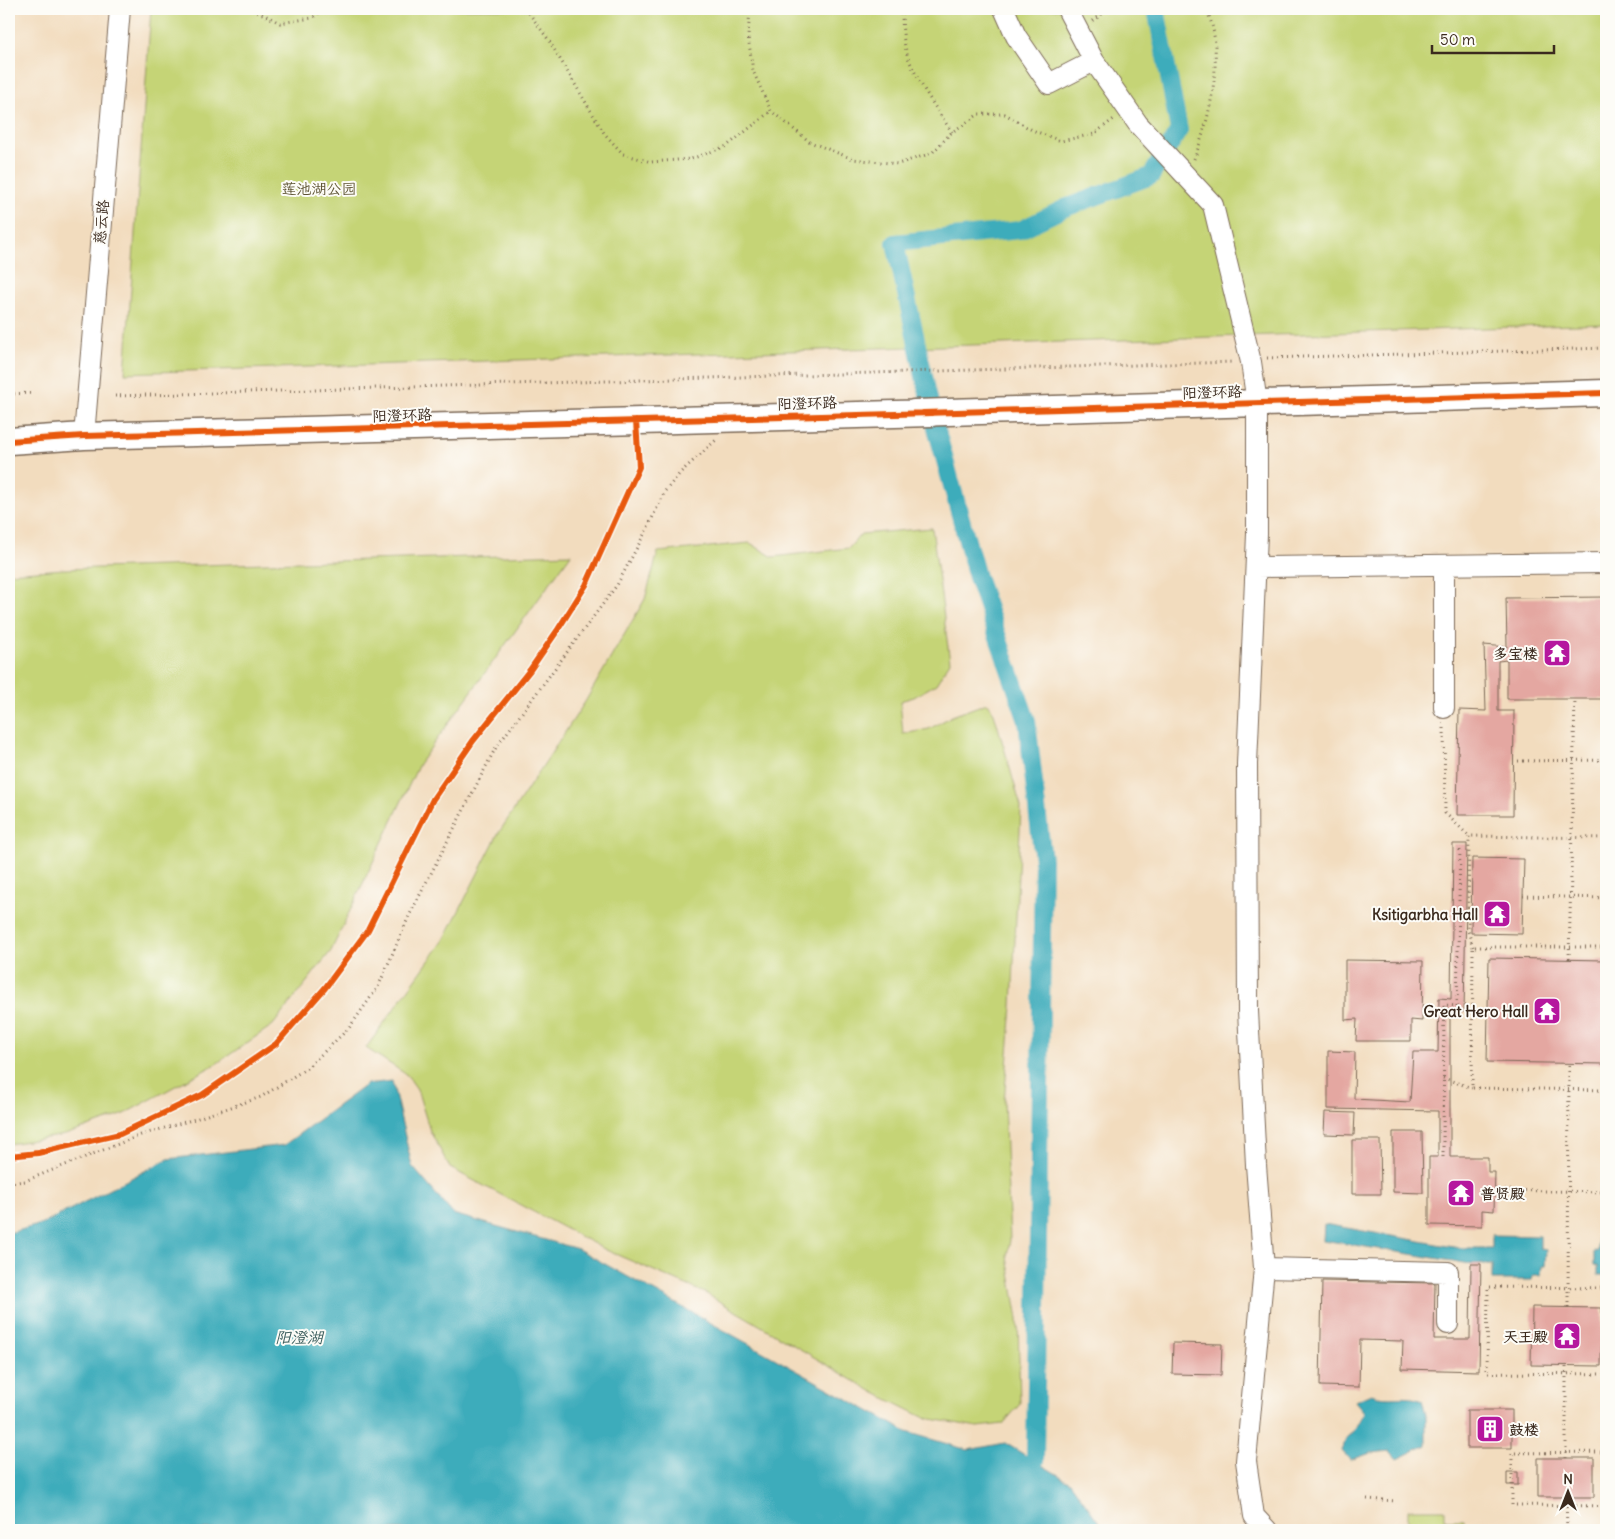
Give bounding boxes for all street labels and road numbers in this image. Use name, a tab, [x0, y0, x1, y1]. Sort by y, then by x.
street label: 慈云路	[90, 199, 112, 245]
street label: 阳澄环路	[1182, 381, 1242, 403]
street label: 阳澄环路	[777, 392, 837, 414]
street label: 阳澄环路	[372, 404, 432, 426]

